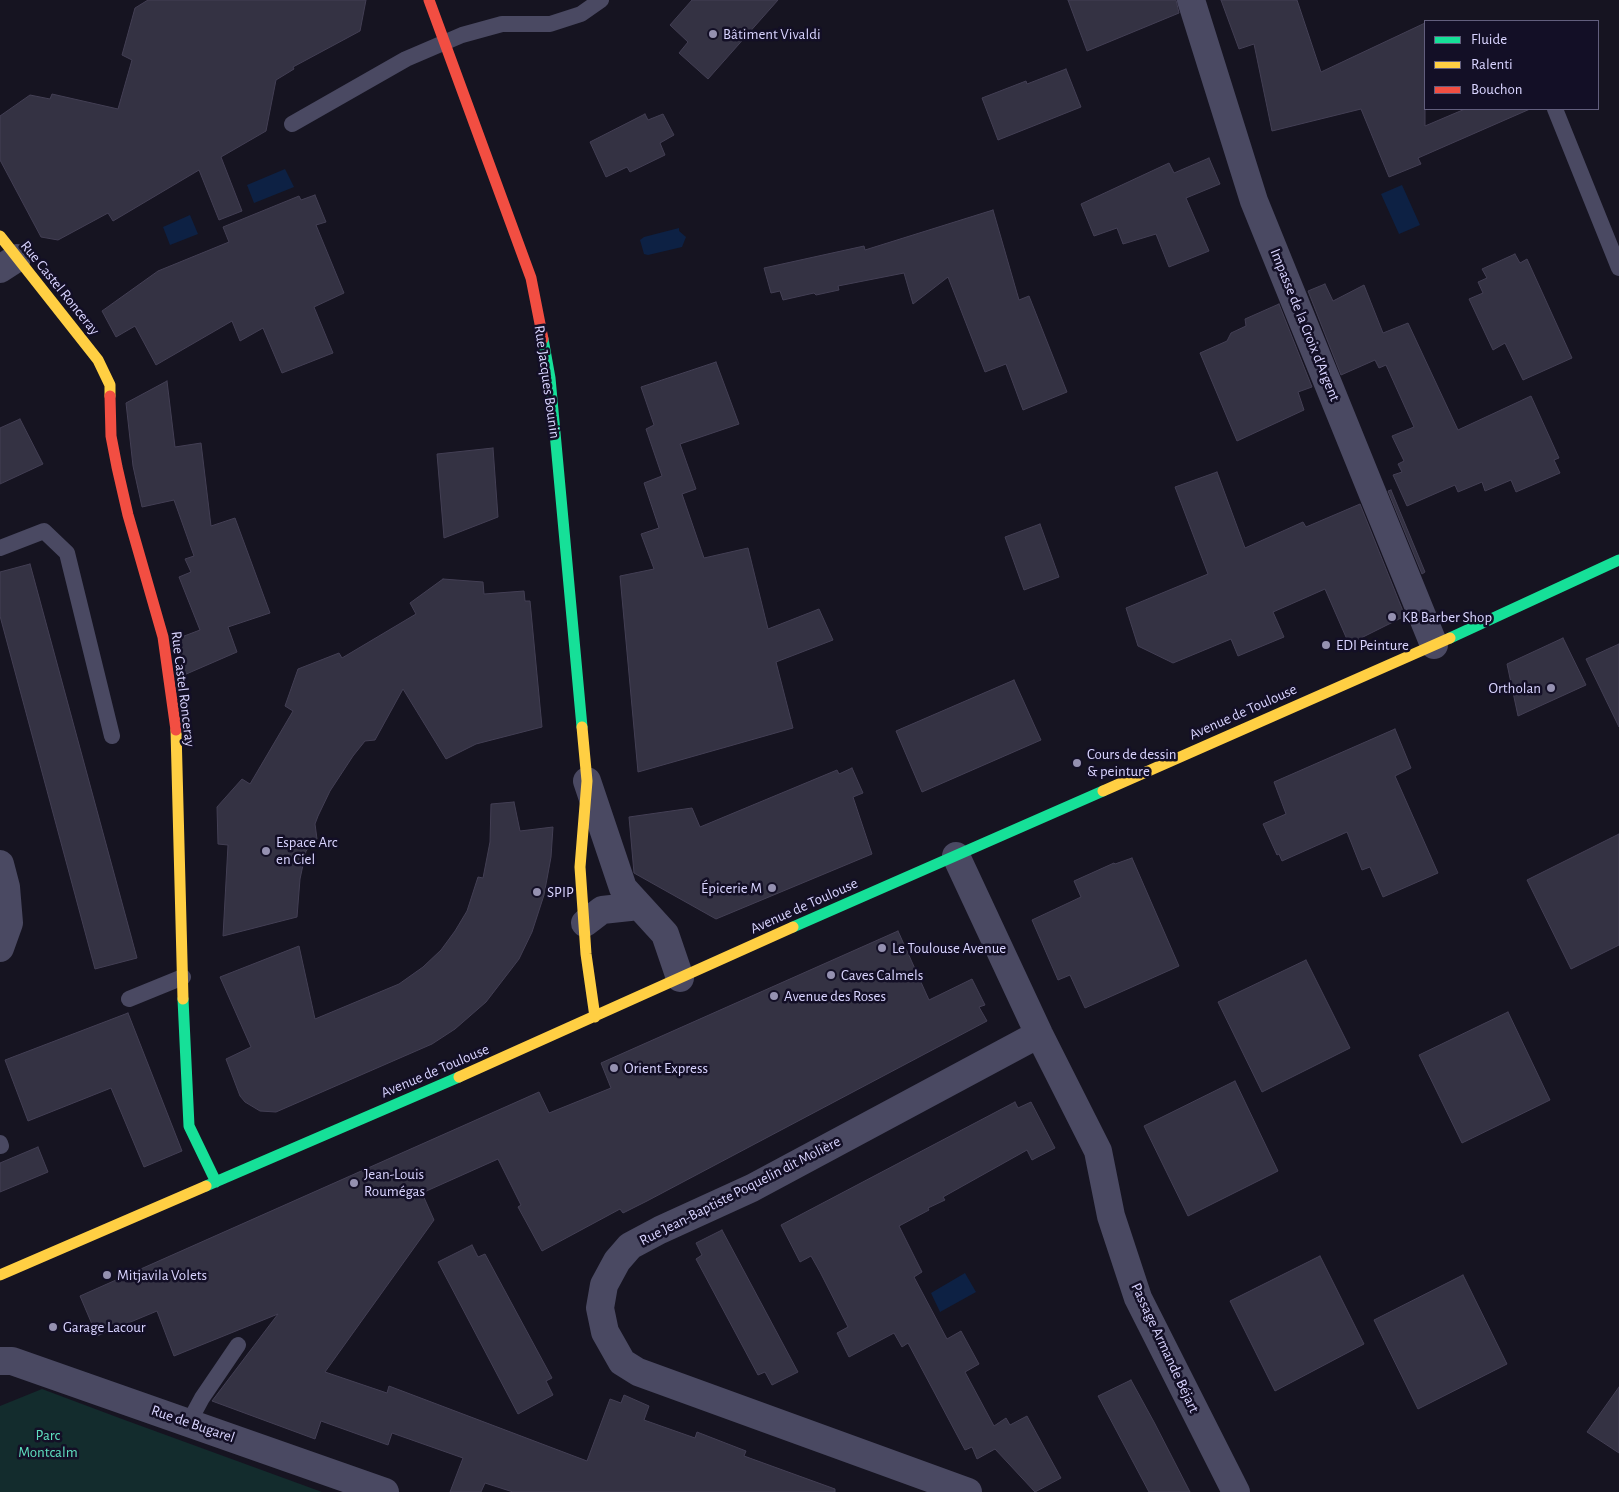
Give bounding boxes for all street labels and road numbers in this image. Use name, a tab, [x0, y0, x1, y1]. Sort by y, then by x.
street label: Rue Castel Ronceray	[16, 237, 104, 339]
street label: Impasse de la Croix d'Argent	[1266, 246, 1344, 404]
street label: Rue Jacques Bounin	[530, 324, 564, 440]
street label: Rue Castel Ronceray	[167, 630, 199, 748]
street label: Avenue de Toulouse	[1186, 680, 1300, 744]
street label: Avenue de Toulouse	[747, 874, 861, 938]
street label: Avenue de Toulouse	[378, 1040, 492, 1102]
street label: Rue Jean-Baptiste Poquelin dit Molière	[636, 1132, 844, 1250]
street label: Passage Armande Béjart	[1127, 1280, 1203, 1416]
street label: Rue de Bugarel	[149, 1401, 237, 1447]

